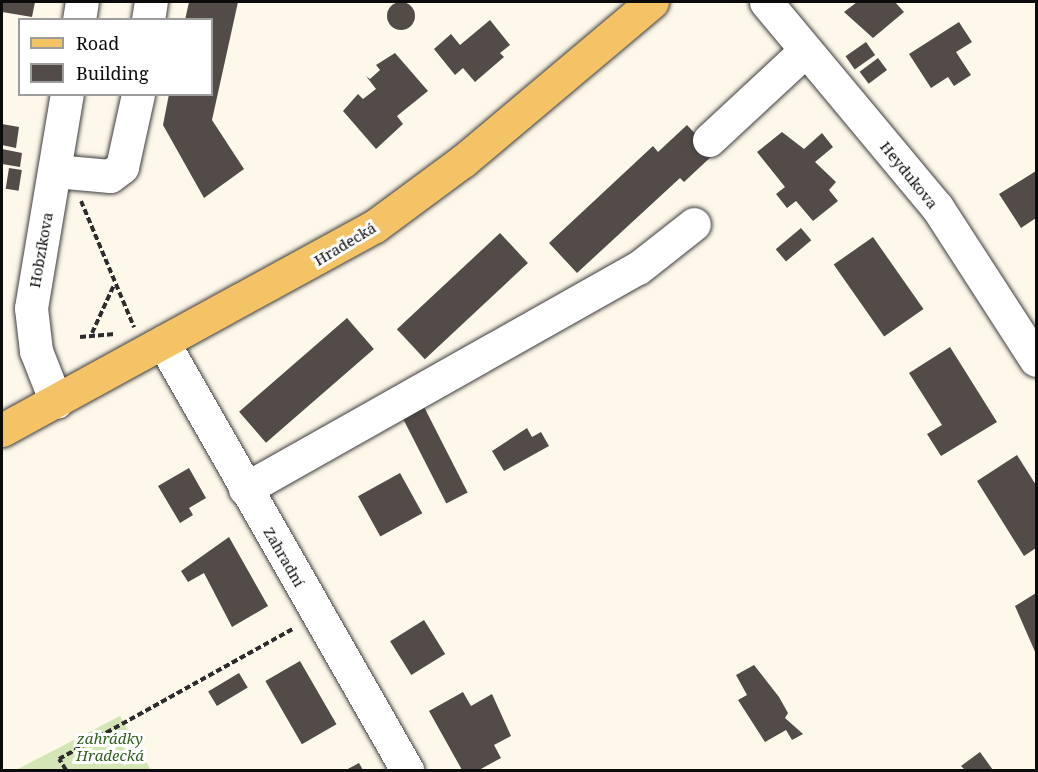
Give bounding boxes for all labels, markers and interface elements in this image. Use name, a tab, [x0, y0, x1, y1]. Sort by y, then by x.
legend	[18, 18, 213, 96]
text: Road	[76, 31, 119, 55]
text: Building	[76, 61, 149, 85]
street label: Heydukova	[876, 138, 942, 212]
street label: Hobzíkova	[25, 211, 57, 289]
street label: Hradecká	[311, 219, 379, 269]
street label: Zahradní	[260, 524, 308, 590]
park label: zahrádky Hradecká	[76, 729, 144, 764]

